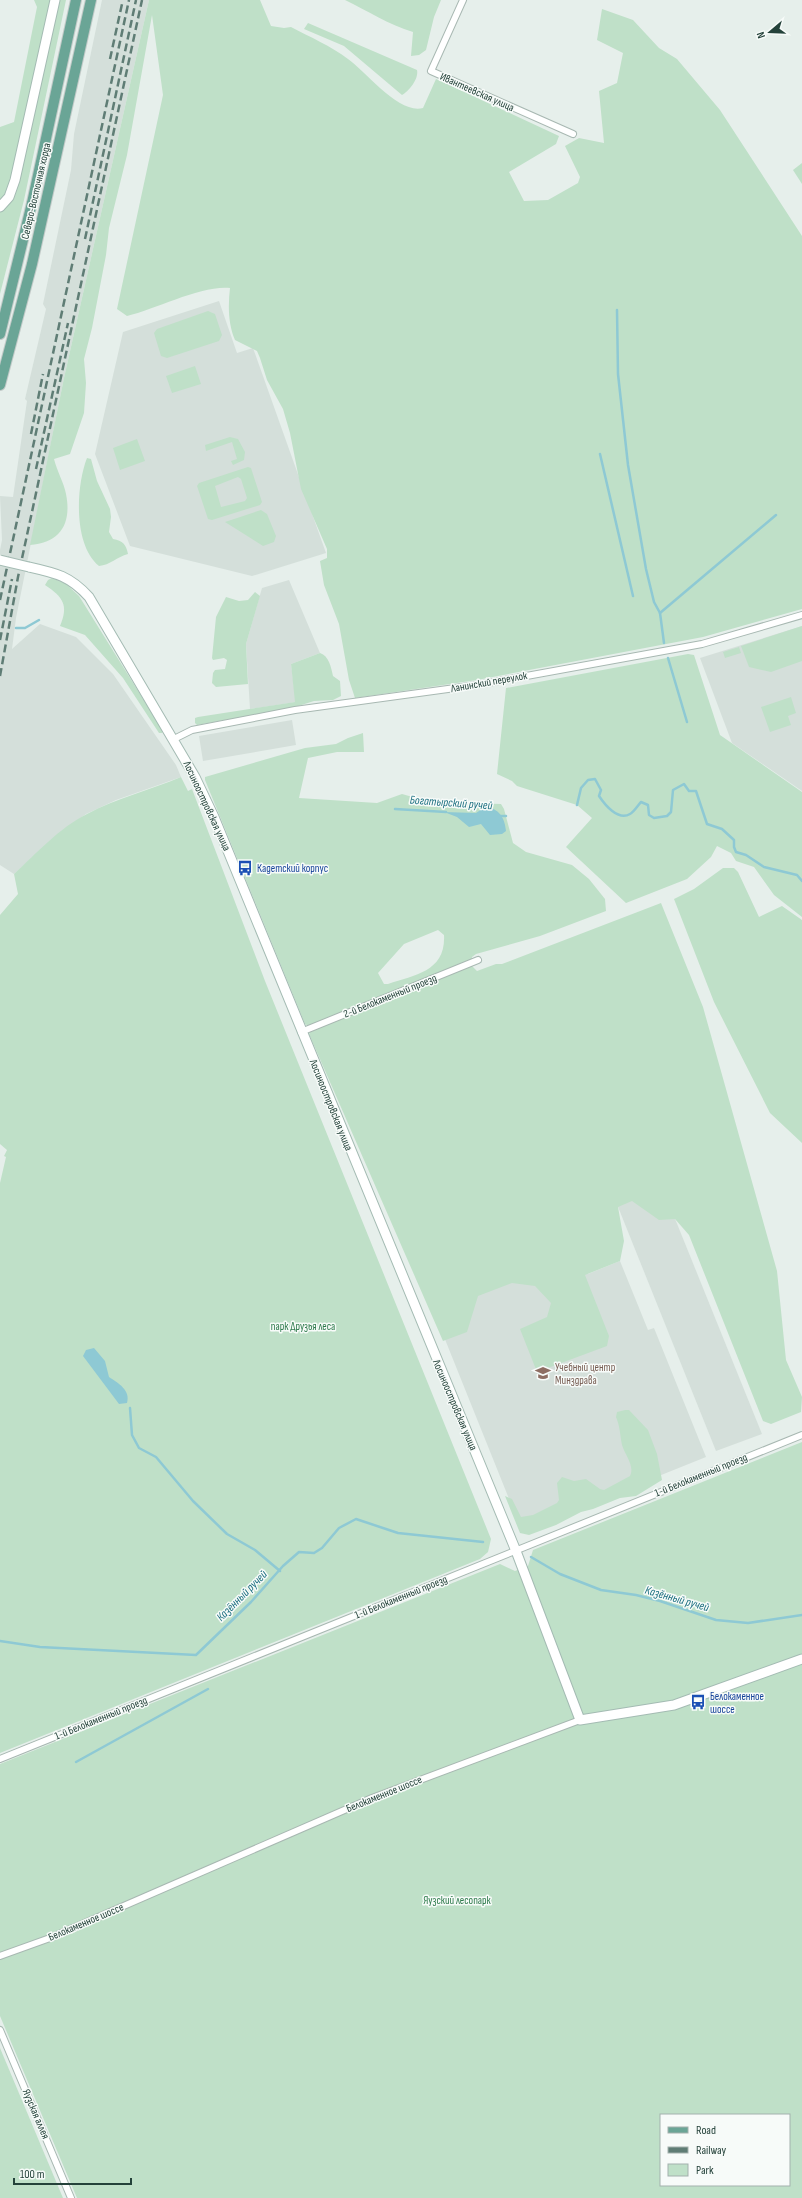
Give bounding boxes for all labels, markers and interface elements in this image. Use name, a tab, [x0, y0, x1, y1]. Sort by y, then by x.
north arrow	[750, 12, 790, 52]
text: N	[754, 30, 768, 40]
street label: Ивантеевская улица	[438, 70, 516, 114]
street label: Северо-Восточная хорда	[19, 142, 53, 240]
street label: Ланинский переулок	[449, 669, 529, 695]
street label: Лосиноостровская улица	[180, 758, 233, 853]
water label: Богатырский ручей	[409, 793, 493, 813]
bus stop icon: Кадетский корпус	[236, 859, 254, 877]
place label: Кадетский корпус	[257, 862, 328, 875]
street label: 2-й Белокаменный проезд	[342, 971, 438, 1021]
street label: Лосиноостровская улица	[306, 1056, 355, 1153]
park label: парк Друзья леса	[271, 1320, 335, 1333]
street label: Лосиноостровская улица	[430, 1357, 480, 1452]
place label: Учебный центр Минздрава	[555, 1361, 615, 1387]
school or university icon: Учебный центр Минздрава	[534, 1364, 552, 1382]
street label: 1-й Белокаменный проезд	[653, 1450, 749, 1500]
water label: Казённый ручей	[213, 1567, 271, 1625]
street label: 1-й Белокаменный проезд	[353, 1572, 449, 1622]
water label: Казённый ручей	[643, 1583, 711, 1615]
place label: Белокаменное шоссе	[710, 1690, 764, 1716]
street label: 1-й Белокаменный проезд	[53, 1693, 149, 1743]
bus stop icon: Белокаменное шоссе	[689, 1693, 707, 1711]
street label: Белокаменное шоссе	[344, 1773, 424, 1815]
park label: Яузский лесопарк	[423, 1894, 492, 1907]
street label: Белокаменное шоссе	[46, 1900, 126, 1944]
street label: Яузская аллея	[20, 2087, 52, 2141]
legend	[660, 2114, 790, 2186]
text: Road	[696, 2123, 716, 2138]
text: Railway	[696, 2143, 727, 2158]
scale bar	[14, 2160, 131, 2186]
text: Park	[696, 2163, 714, 2178]
text: 100 m	[20, 2167, 45, 2182]

